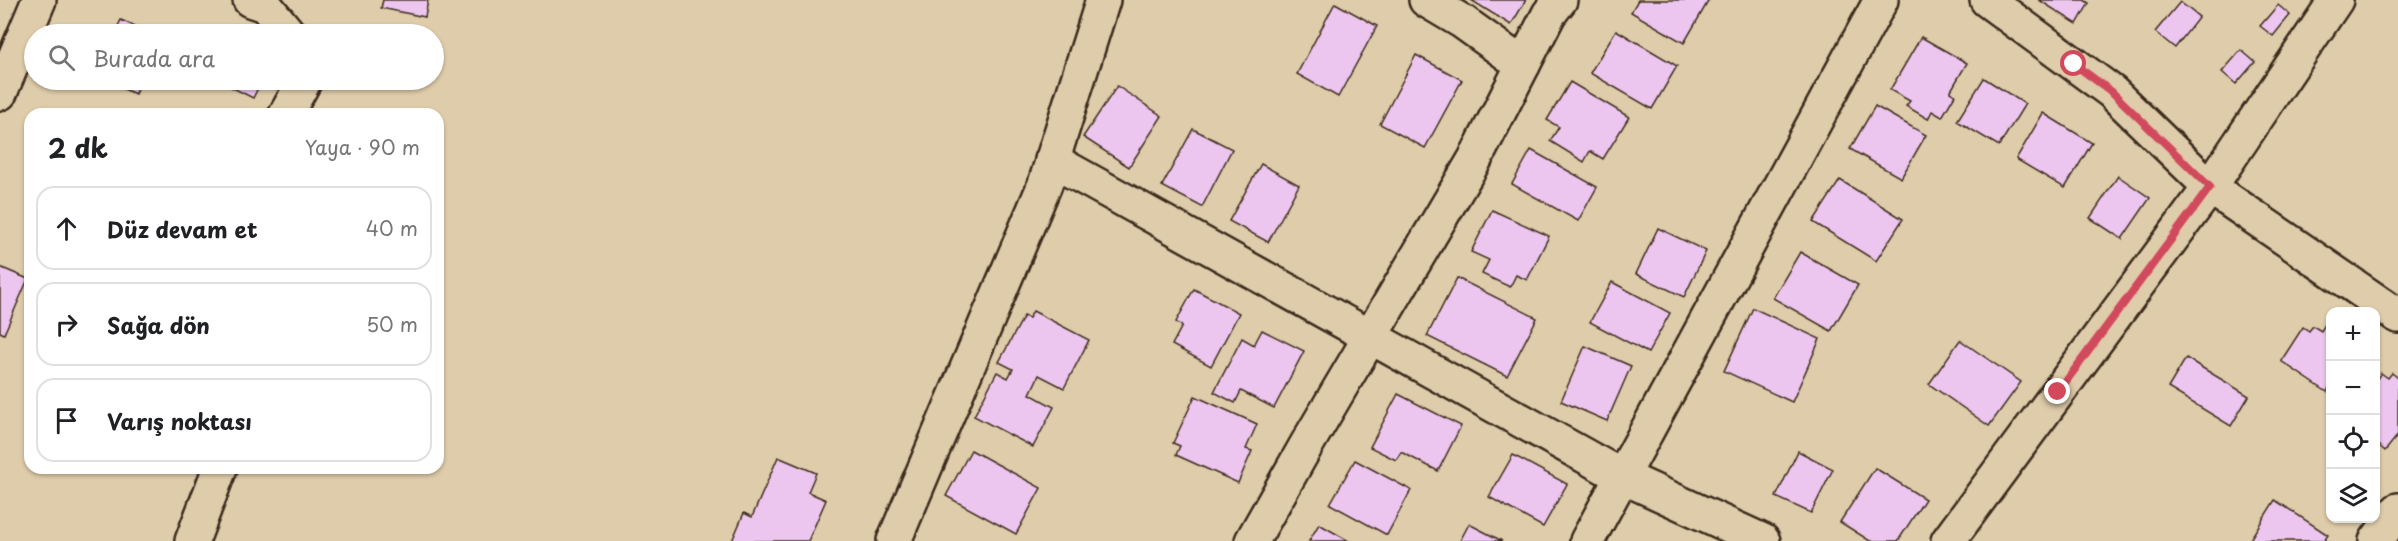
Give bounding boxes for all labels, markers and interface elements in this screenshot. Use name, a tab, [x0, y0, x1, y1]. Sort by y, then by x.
search box	[24, 24, 444, 90]
icon: search	[45, 41, 78, 74]
text: Burada ara	[93, 41, 215, 74]
route start	[2060, 50, 2086, 76]
text: 2 dk	[48, 128, 108, 167]
text: Yaya · 90 m	[305, 132, 420, 162]
icon: ahead	[50, 212, 83, 245]
text: Düz devam et	[107, 212, 258, 245]
text: 40 m	[366, 213, 418, 243]
map controls	[2326, 307, 2380, 523]
button: +	[2326, 307, 2380, 361]
icon: right	[50, 308, 83, 341]
text: Sağa dön	[107, 308, 210, 341]
text: 50 m	[366, 309, 418, 339]
button: −	[2326, 361, 2380, 415]
route end	[2044, 378, 2070, 404]
icon: arrive	[50, 404, 83, 437]
text: Varış noktası	[107, 404, 252, 437]
button: locate	[2326, 415, 2380, 469]
button: layers	[2326, 469, 2380, 523]

